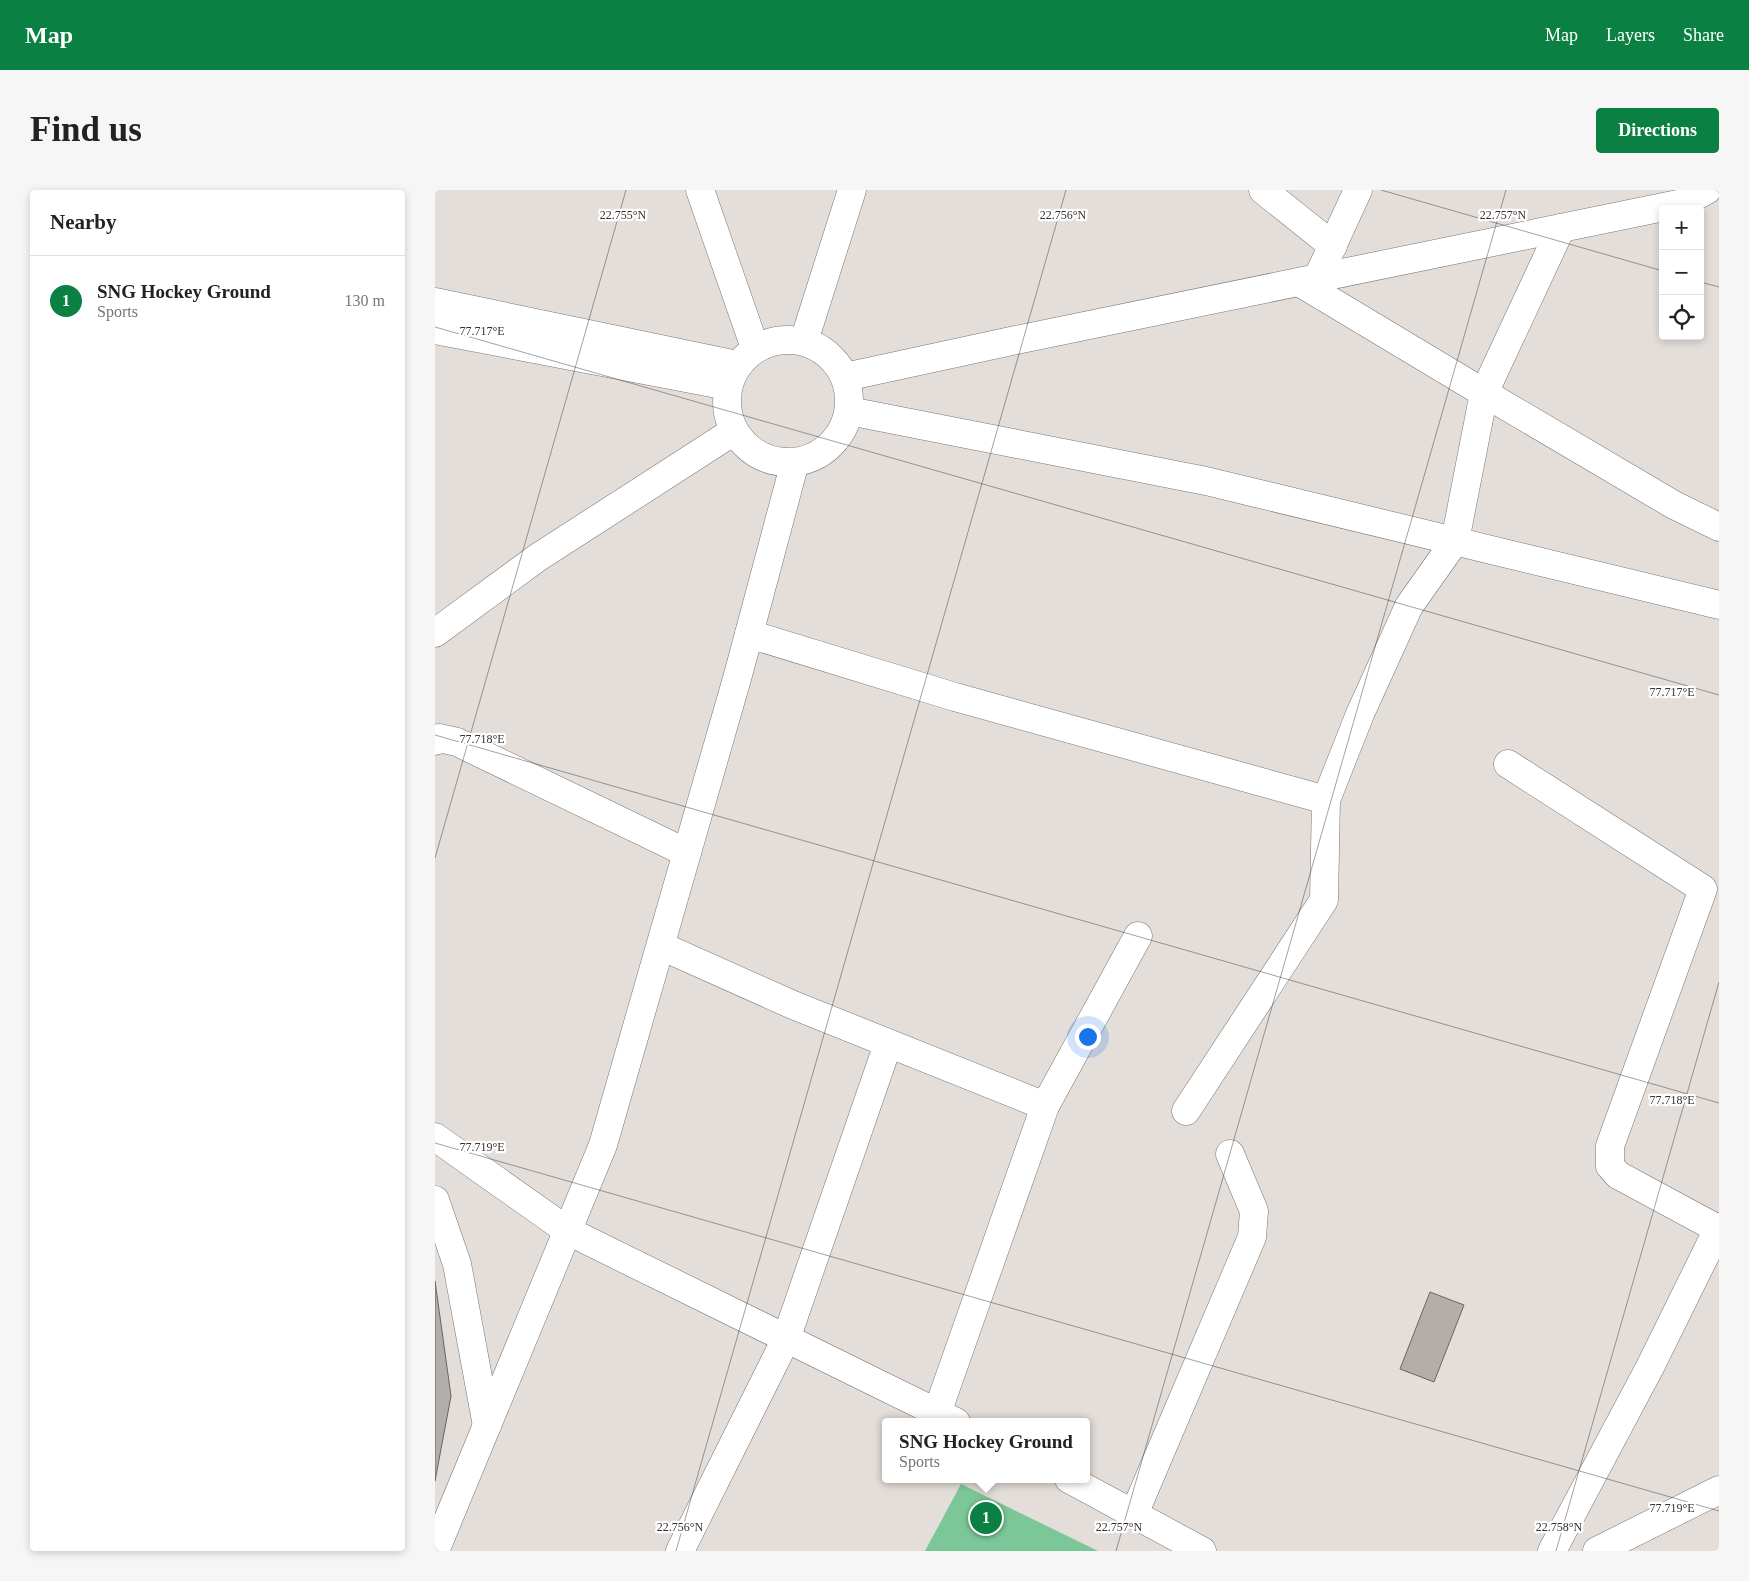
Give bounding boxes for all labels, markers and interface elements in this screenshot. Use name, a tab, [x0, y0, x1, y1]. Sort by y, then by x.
text: Map	[25, 22, 73, 48]
text: Map	[1545, 25, 1578, 45]
text: Layers	[1606, 25, 1655, 45]
text: Share	[1683, 25, 1724, 45]
button: Directions	[1596, 108, 1719, 153]
text: Find us	[30, 110, 142, 149]
map controls	[1659, 205, 1704, 340]
button: +	[1659, 205, 1704, 250]
text: 22.755°N	[600, 208, 647, 222]
text: 22.756°N	[1040, 208, 1087, 222]
text: 22.757°N	[1480, 208, 1527, 222]
text: Nearby	[50, 210, 117, 234]
button: −	[1659, 250, 1704, 295]
text: SNG Hockey Ground	[97, 281, 271, 302]
text: 1	[62, 292, 70, 309]
text: 130 m	[345, 292, 385, 309]
button: locate	[1659, 295, 1704, 340]
text: Sports	[97, 303, 138, 320]
text: 77.717°E	[459, 324, 505, 338]
text: 77.717°E	[1649, 685, 1695, 699]
text: 77.718°E	[459, 732, 505, 746]
your location	[1075, 1024, 1101, 1050]
text: 77.718°E	[1649, 1093, 1695, 1107]
text: 77.719°E	[459, 1140, 505, 1154]
popup	[882, 1418, 1090, 1483]
text: SNG Hockey Ground	[899, 1431, 1073, 1452]
text: Sports	[899, 1453, 940, 1470]
pin: 1	[970, 1499, 1002, 1537]
text: 77.719°E	[1649, 1501, 1695, 1515]
text: 22.756°N	[657, 1520, 704, 1534]
text: 22.757°N	[1096, 1520, 1143, 1534]
text: 22.758°N	[1536, 1520, 1583, 1534]

